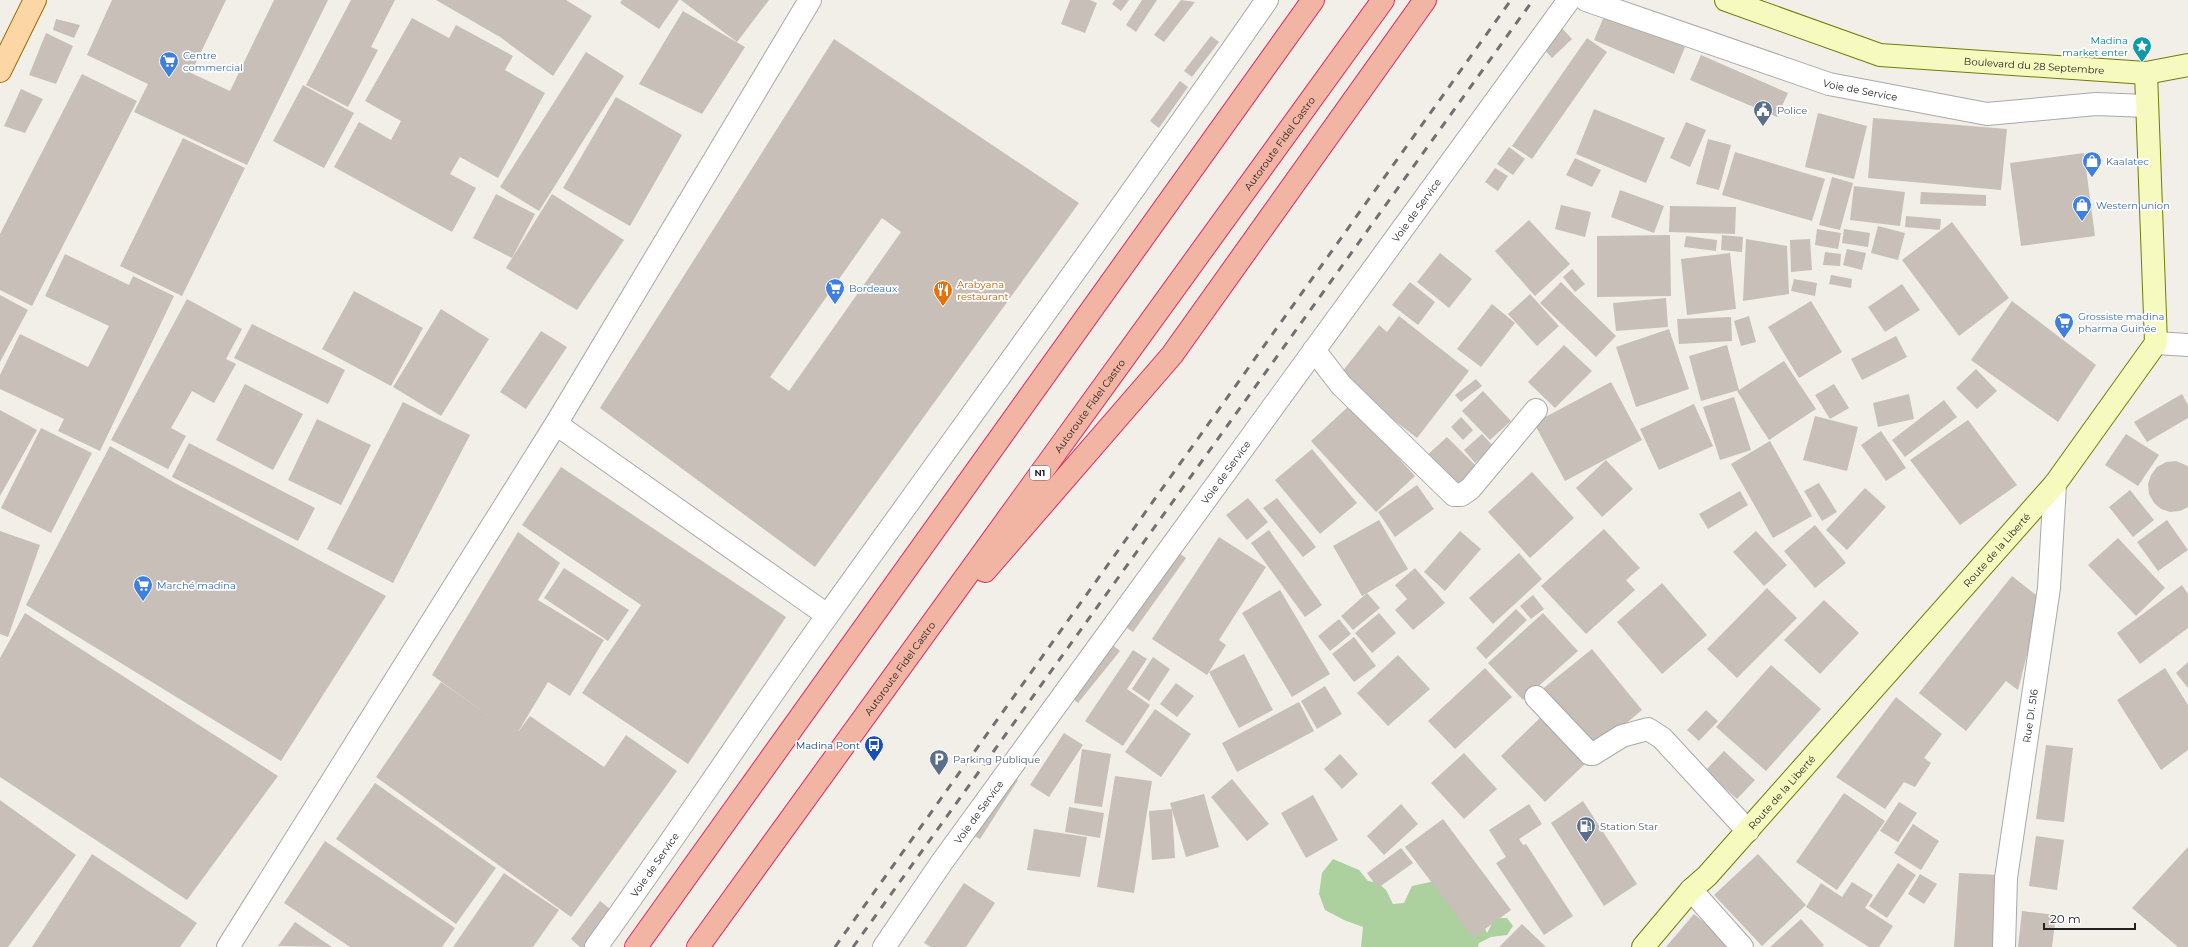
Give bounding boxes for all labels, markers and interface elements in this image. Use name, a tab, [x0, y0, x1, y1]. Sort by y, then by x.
place label: Madina market enter	[2062, 34, 2128, 59]
place icon: Madina market enter	[2131, 35, 2153, 63]
place label: Centre commercial	[183, 49, 243, 74]
supermarket icon: Centre commercial	[158, 50, 180, 78]
street label: Boulevard du 28 Septembre	[1963, 55, 2105, 77]
street label: Voie de Service	[1821, 76, 1899, 104]
street label: Autoroute Fidel Castro	[1242, 94, 1318, 193]
public building icon: Police	[1752, 99, 1774, 127]
place label: Police	[1777, 104, 1807, 117]
shop icon: Kaalatec	[2081, 150, 2103, 178]
place label: Kaalatec	[2106, 155, 2149, 168]
street label: Voie de Service	[1389, 176, 1444, 245]
shop icon: Western union	[2071, 194, 2093, 222]
place label: Western union	[2096, 199, 2170, 212]
supermarket icon: Bordeaux	[824, 277, 846, 305]
place label: Arabyana restaurant	[957, 278, 1009, 303]
restaurant icon: Arabyana restaurant	[932, 279, 954, 307]
place label: Bordeaux	[849, 282, 898, 295]
place label: Grossiste madina pharma Guinée	[2078, 310, 2164, 335]
supermarket icon: Grossiste madina pharma Guinée	[2053, 311, 2075, 339]
street label: Autoroute Fidel Castro	[1052, 357, 1128, 456]
street label: Voie de Service	[1198, 438, 1253, 507]
road number: N1	[1030, 466, 1050, 480]
street label: Route de la Liberté	[1961, 510, 2033, 590]
supermarket icon: Marché madina	[132, 574, 154, 602]
place label: Marché madina	[157, 579, 236, 592]
street label: Autoroute Fidel Castro	[862, 619, 938, 718]
street label: Rue DI. 516	[2020, 688, 2041, 744]
bus stop icon: Madina Pont	[863, 734, 885, 762]
place label: Madina Pont	[796, 739, 860, 752]
parking icon: Parking Publique	[928, 748, 950, 776]
place label: Parking Publique	[953, 753, 1040, 766]
street label: Route de la Liberté	[1745, 753, 1818, 832]
street label: Voie de Service	[951, 778, 1006, 846]
fuel station icon: Station Star	[1575, 815, 1597, 843]
place label: Station Star	[1600, 820, 1658, 833]
street label: Voie de Service	[628, 830, 682, 900]
scale bar	[2044, 905, 2135, 931]
text: 20 m	[2050, 911, 2081, 926]

